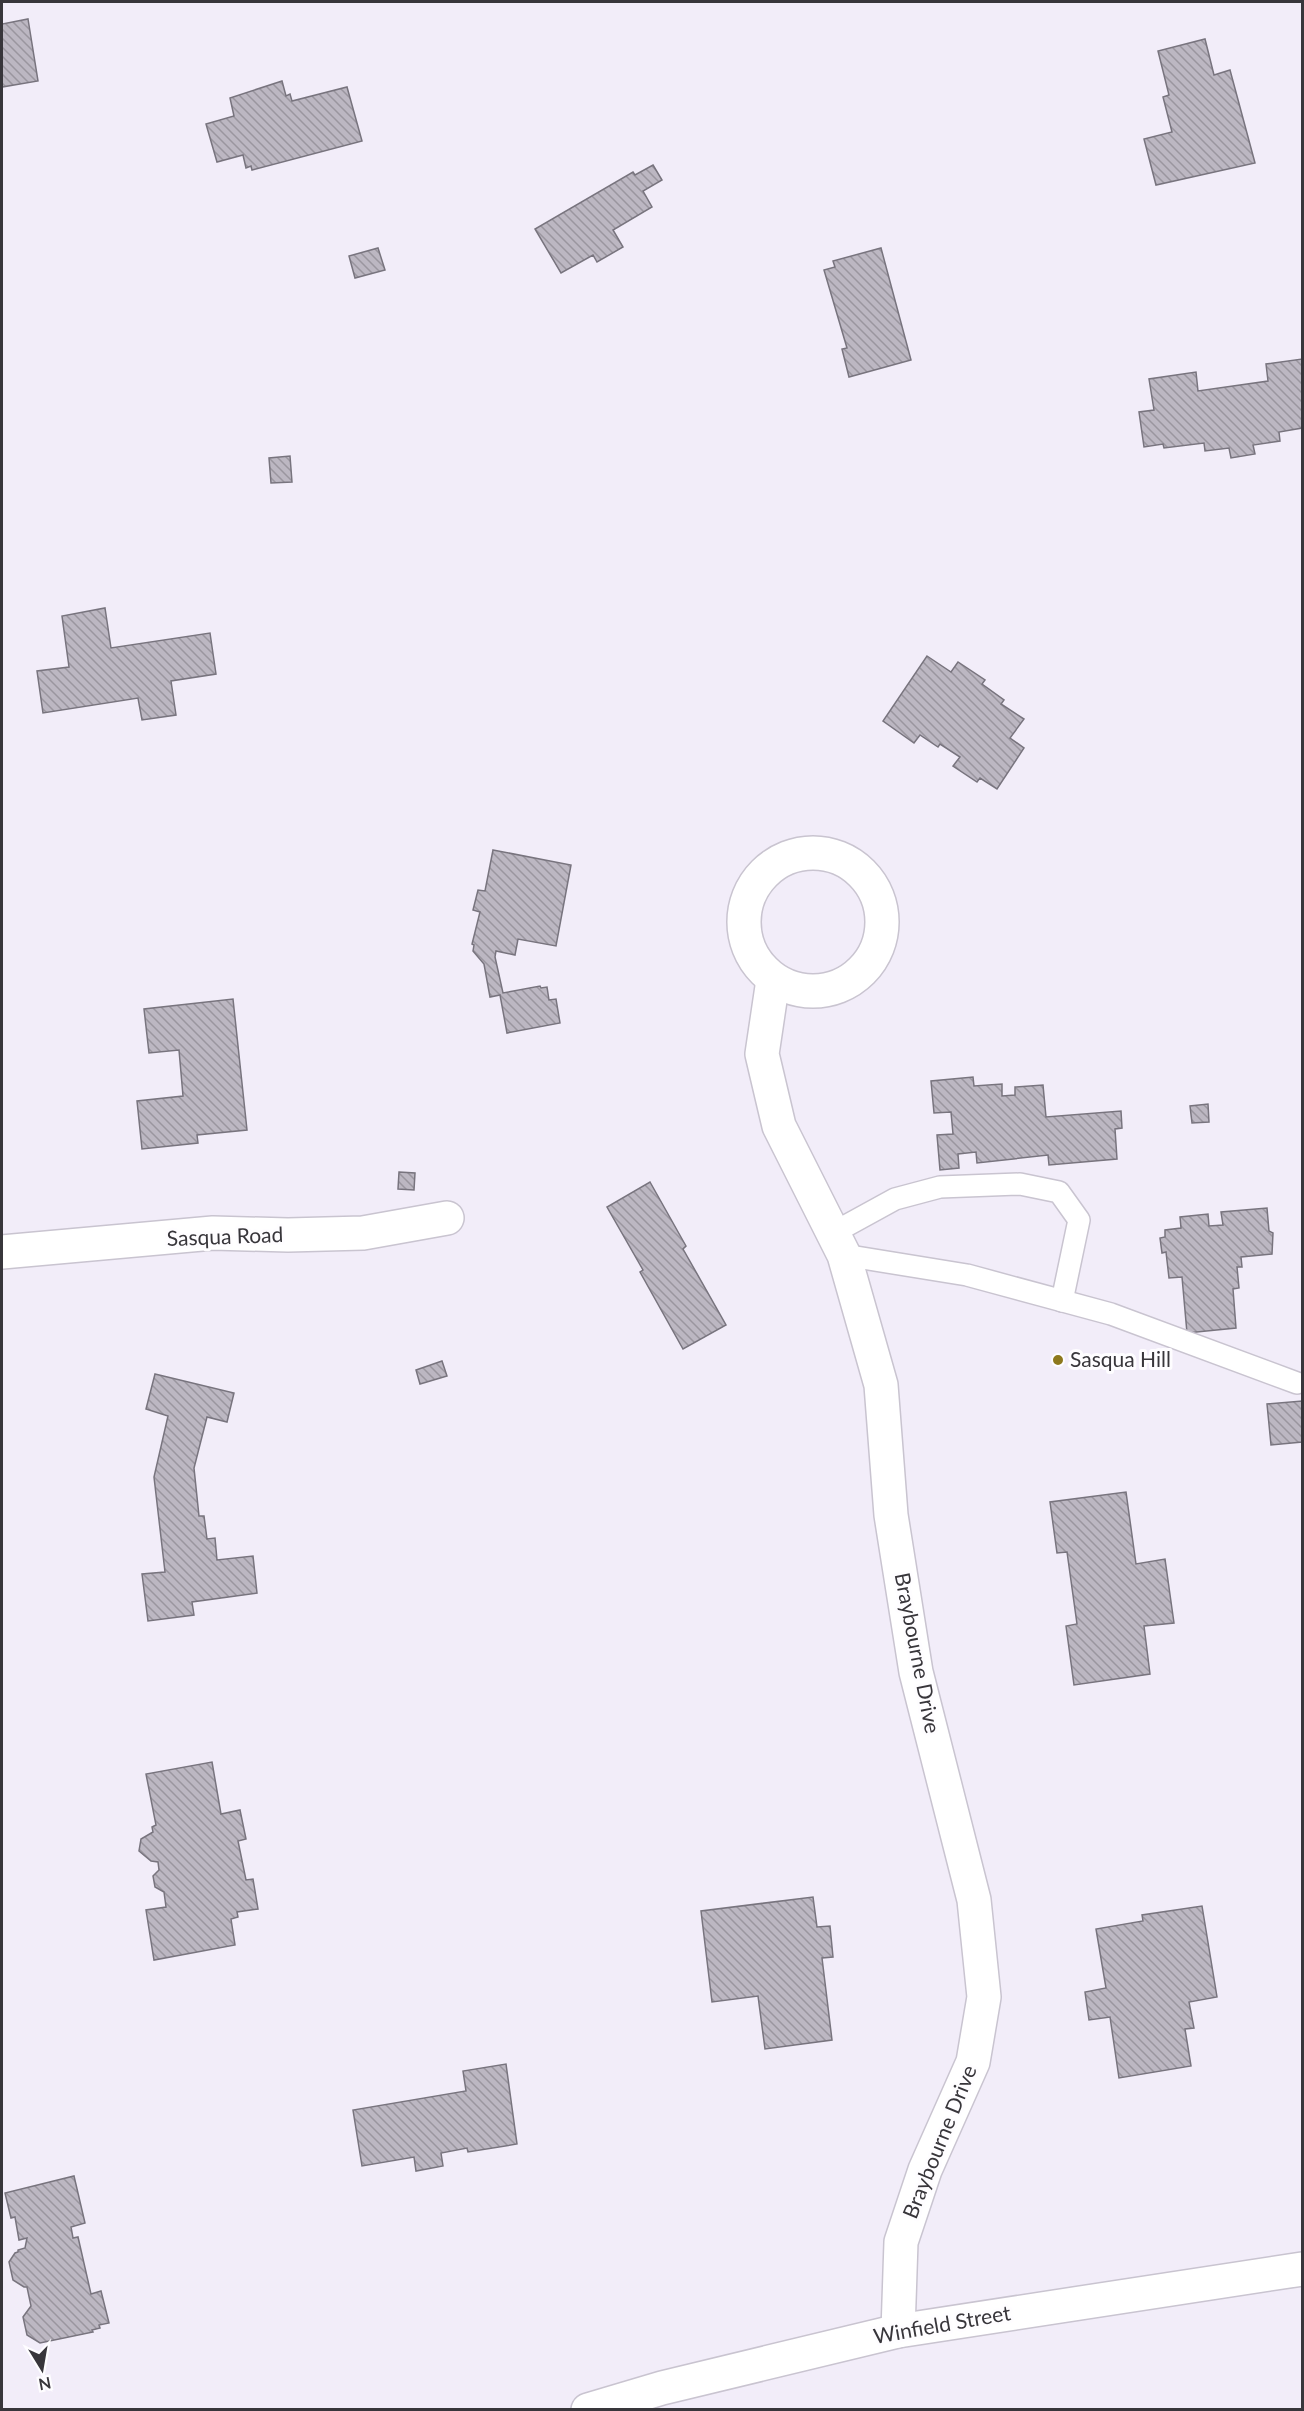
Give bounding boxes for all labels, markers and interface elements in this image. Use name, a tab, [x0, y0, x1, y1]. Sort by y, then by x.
street label: Sasqua Road	[166, 1221, 284, 1250]
place label: Sasqua Hill	[1070, 1346, 1171, 1371]
marker: Sasqua Hill	[1051, 1353, 1065, 1367]
street label: Braybourne Drive	[891, 1570, 946, 1735]
street label: Braybourne Drive	[896, 2061, 981, 2222]
street label: Winfield Street	[871, 2299, 1013, 2348]
north arrow	[12, 2339, 72, 2399]
text: N	[37, 2374, 53, 2395]

